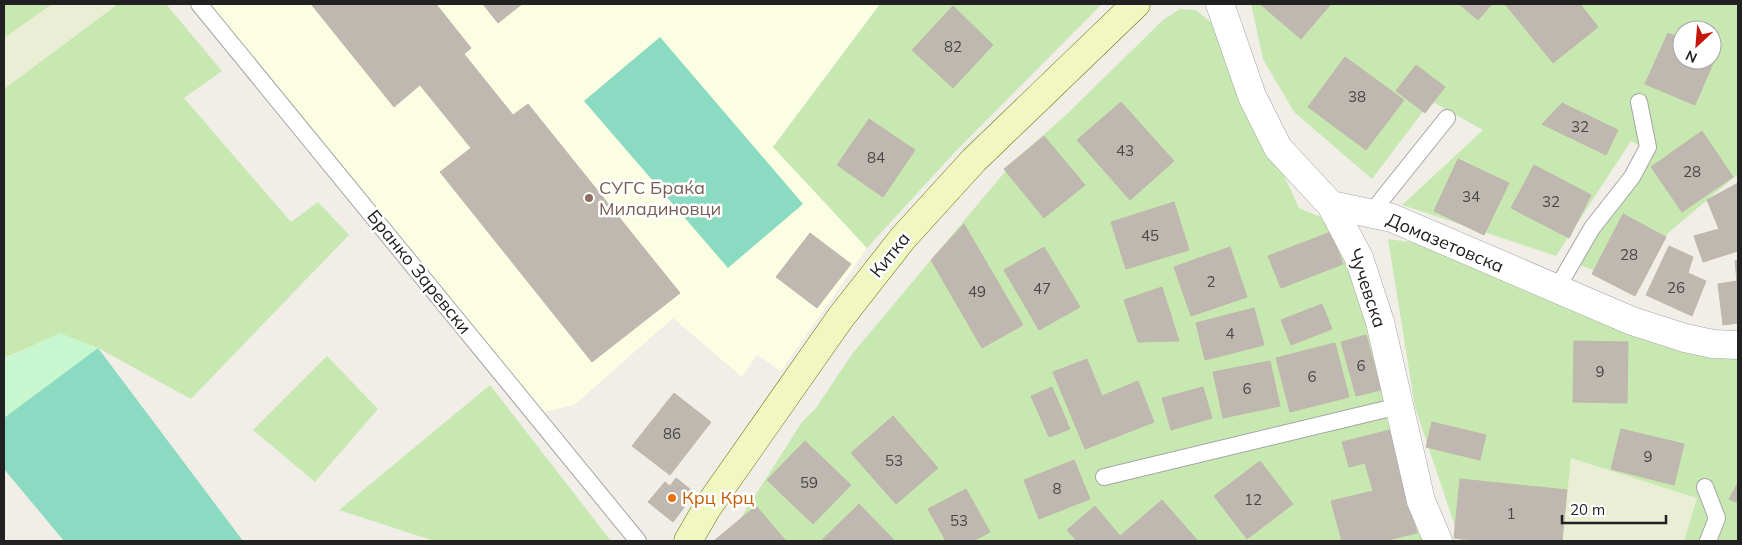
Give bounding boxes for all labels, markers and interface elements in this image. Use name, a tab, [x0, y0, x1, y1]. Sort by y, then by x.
north arrow	[1672, 20, 1722, 70]
house number: 82	[944, 37, 962, 56]
text: N	[1683, 46, 1700, 67]
house number: 38	[1348, 87, 1366, 106]
house number: 32	[1571, 117, 1589, 136]
house number: 43	[1116, 141, 1134, 160]
house number: 84	[867, 148, 885, 167]
house number: 28	[1683, 162, 1701, 181]
place label: СУГС Браќа Миладиновци	[599, 176, 721, 220]
house number: 34	[1462, 187, 1480, 206]
marker: СУГС Браќа Миладиновци	[583, 192, 595, 204]
house number: 32	[1542, 192, 1560, 211]
street label: Бранко Заревски	[362, 205, 476, 338]
street label: Домазетовска	[1383, 207, 1507, 278]
house number: 45	[1141, 226, 1159, 245]
street label: Китка	[865, 227, 915, 282]
street label: Чучевска	[1343, 245, 1392, 330]
house number: 28	[1620, 245, 1638, 264]
house number: 2	[1206, 272, 1216, 291]
house number: 26	[1667, 278, 1685, 297]
house number: 47	[1033, 279, 1051, 298]
house number: 49	[968, 282, 986, 301]
house number: 4	[1225, 324, 1235, 343]
house number: 6	[1356, 356, 1366, 375]
house number: 9	[1595, 362, 1605, 381]
house number: 6	[1307, 367, 1317, 386]
house number: 6	[1242, 379, 1252, 398]
house number: 86	[663, 424, 681, 443]
house number: 9	[1643, 447, 1653, 466]
house number: 53	[885, 451, 903, 470]
house number: 59	[800, 473, 818, 492]
house number: 8	[1052, 479, 1062, 498]
place label: Крц Крц	[682, 486, 754, 509]
house number: 12	[1244, 490, 1262, 509]
marker: Крц Крц	[666, 492, 678, 504]
scale bar	[1562, 492, 1666, 524]
text: 20 m	[1570, 500, 1605, 519]
house number: 1	[1506, 504, 1516, 523]
house number: 53	[950, 511, 968, 530]

